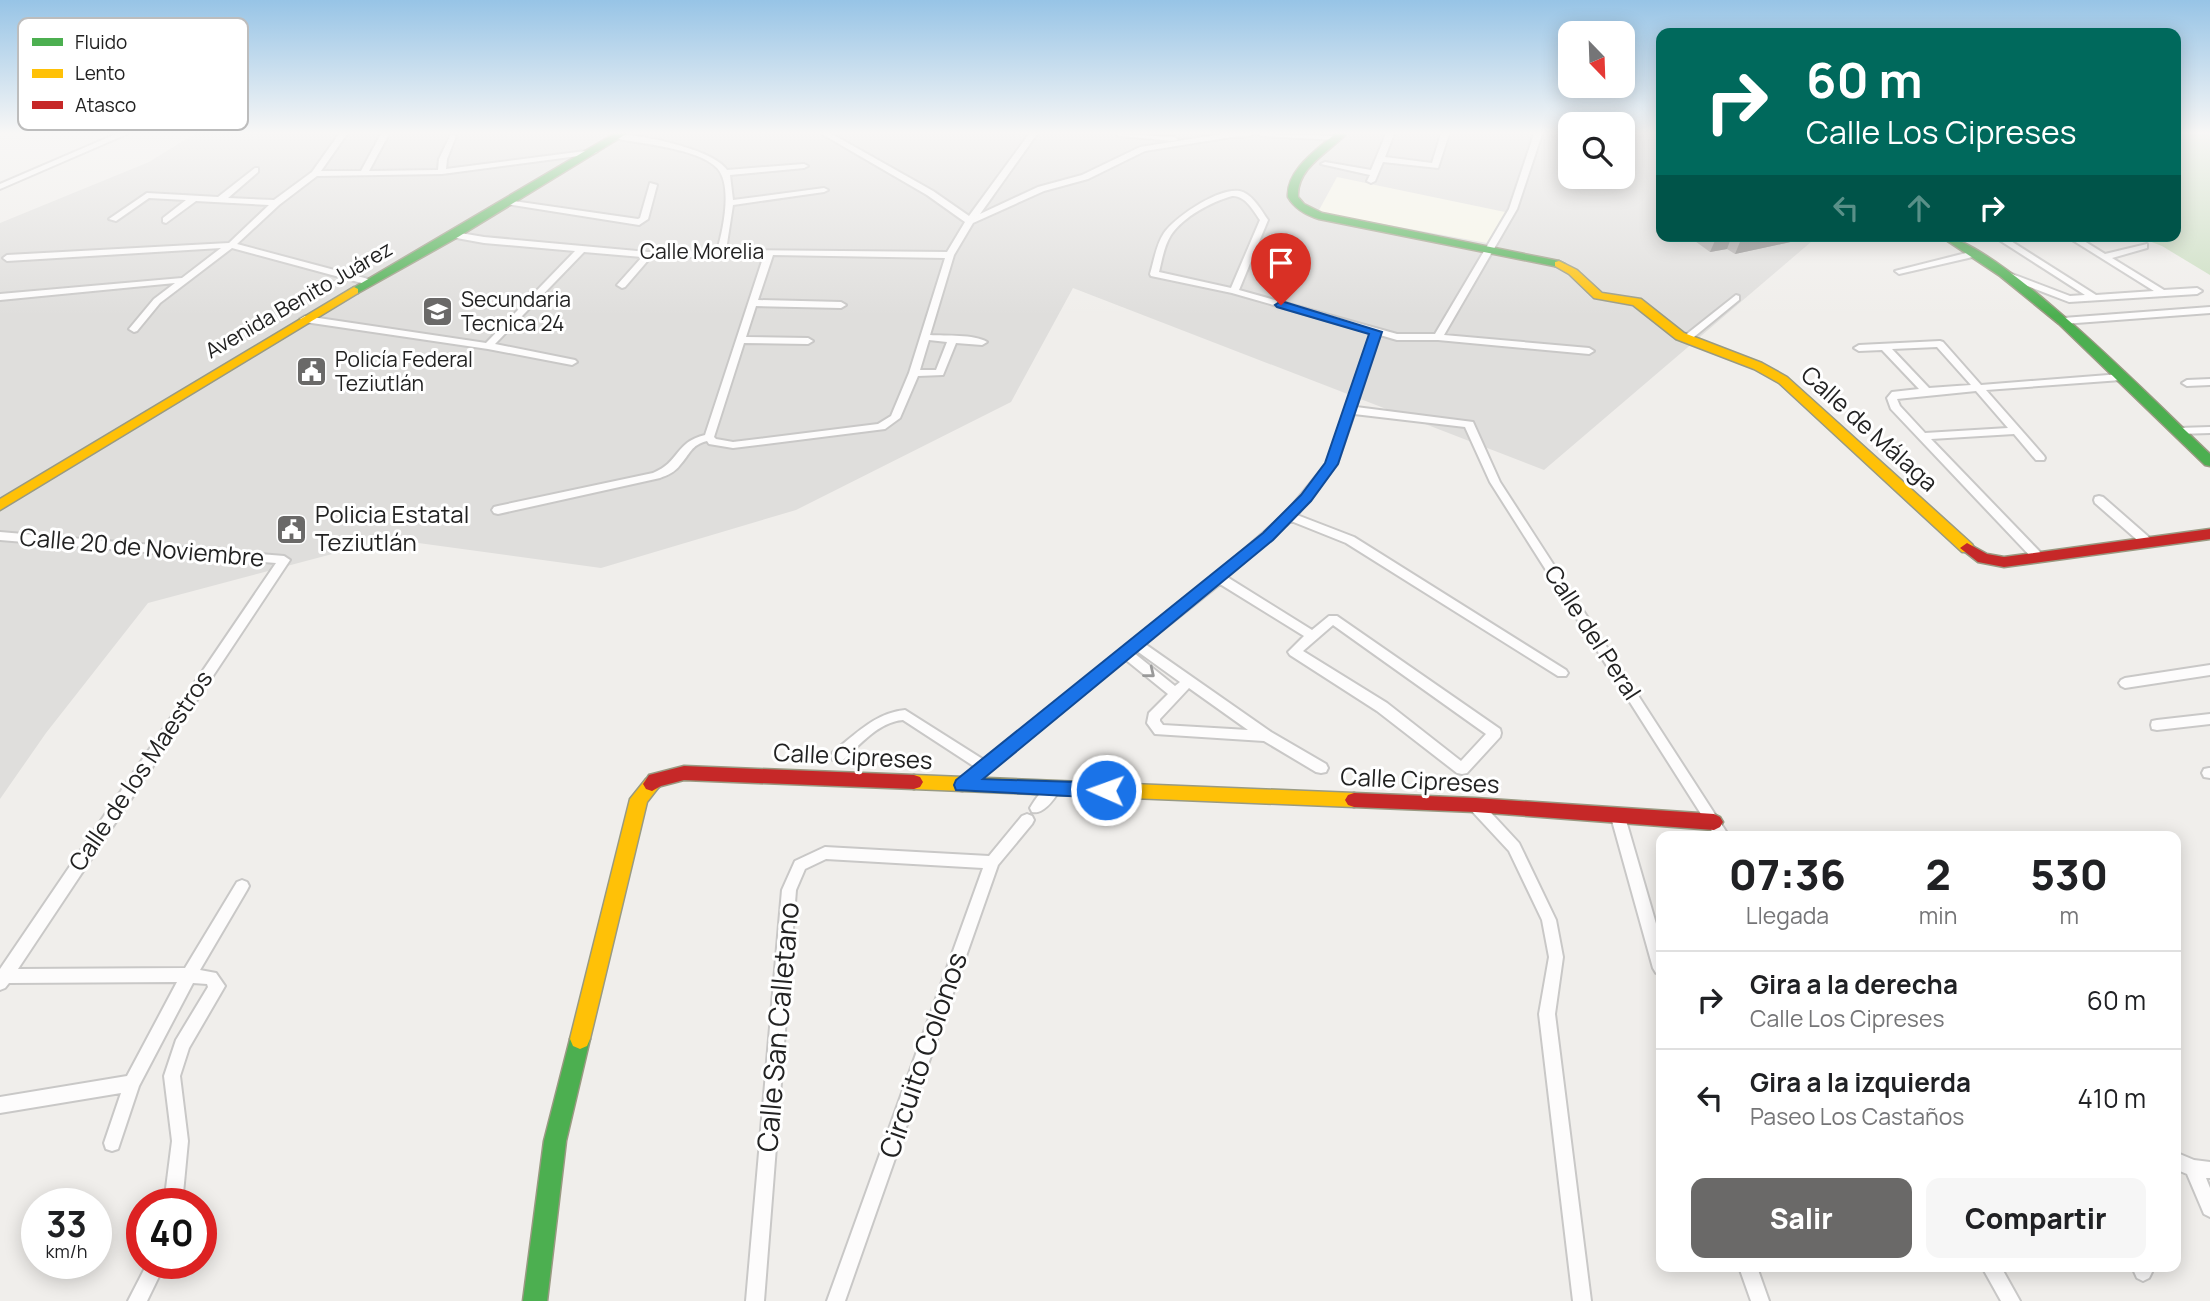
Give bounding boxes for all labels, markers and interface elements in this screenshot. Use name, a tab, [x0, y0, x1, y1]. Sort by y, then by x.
legend	[18, 18, 248, 130]
north arrow	[1558, 21, 1634, 98]
map controls	[1558, 21, 1635, 189]
text: Fluido	[75, 29, 127, 55]
text: 60 m	[1806, 46, 1923, 113]
icon: right	[1691, 56, 1782, 147]
text: Lento	[75, 60, 125, 86]
text: Atasco	[75, 92, 136, 118]
text: Calle Los Cipreses	[1806, 110, 2077, 154]
button: search	[1558, 112, 1635, 189]
icon: left	[1827, 189, 1865, 227]
icon: ahead	[1900, 189, 1938, 227]
icon: right	[1973, 189, 2011, 227]
pin	[1251, 233, 1311, 305]
street label: Avenida Benito Juárez	[200, 234, 397, 364]
street label: Calle Morelia	[640, 237, 764, 265]
icon: arrive	[1262, 244, 1300, 282]
place label: Secundaria Tecnica 24	[461, 285, 571, 337]
school or university icon: Secundaria Tecnica 24	[421, 295, 455, 329]
place label: Policía Federal Teziutlán	[335, 345, 473, 397]
public building icon: Policía Federal Teziutlán	[295, 355, 329, 389]
street label: Calle de Málaga	[1794, 358, 1946, 498]
place label: Policia Estatal Teziutlán	[315, 497, 469, 558]
public building icon: Policia Estatal Teziutlán	[275, 512, 309, 546]
street label: Calle 20 de Noviembre	[18, 519, 266, 574]
street label: Calle del Peral	[1537, 558, 1649, 706]
street label: Calle de los Maestros	[60, 663, 219, 877]
one-way arrow	[1142, 665, 1155, 677]
street label: Calle Cipreses	[773, 735, 933, 776]
position arrow	[1069, 753, 1143, 827]
street label: Calle Cipreses	[1340, 759, 1500, 800]
text: 07:36	[1729, 845, 1846, 903]
text: 2	[1925, 845, 1951, 903]
text: 530	[2030, 845, 2108, 903]
text: Llegada	[1746, 899, 1829, 931]
text: min	[1919, 899, 1957, 931]
text: m	[2059, 899, 2079, 931]
street label: Calle San Calletano	[747, 900, 807, 1153]
street label: Circuito Colonos	[869, 947, 975, 1163]
text: Gira a la derecha	[1750, 966, 1958, 1002]
icon: right	[1691, 981, 1729, 1019]
text: 60 m	[2087, 982, 2146, 1018]
text: Calle Los Cipreses	[1750, 1002, 1944, 1034]
text: Gira a la izquierda	[1750, 1064, 1971, 1100]
icon: left	[1691, 1079, 1729, 1117]
text: 410 m	[2077, 1080, 2146, 1116]
text: Paseo Los Castaños	[1750, 1100, 1964, 1132]
button: Salir	[1691, 1178, 1912, 1258]
button: Compartir	[1926, 1178, 2146, 1258]
speed limit sign: 40	[126, 1188, 217, 1279]
text: 33	[46, 1200, 87, 1248]
text: km/h	[46, 1239, 87, 1263]

